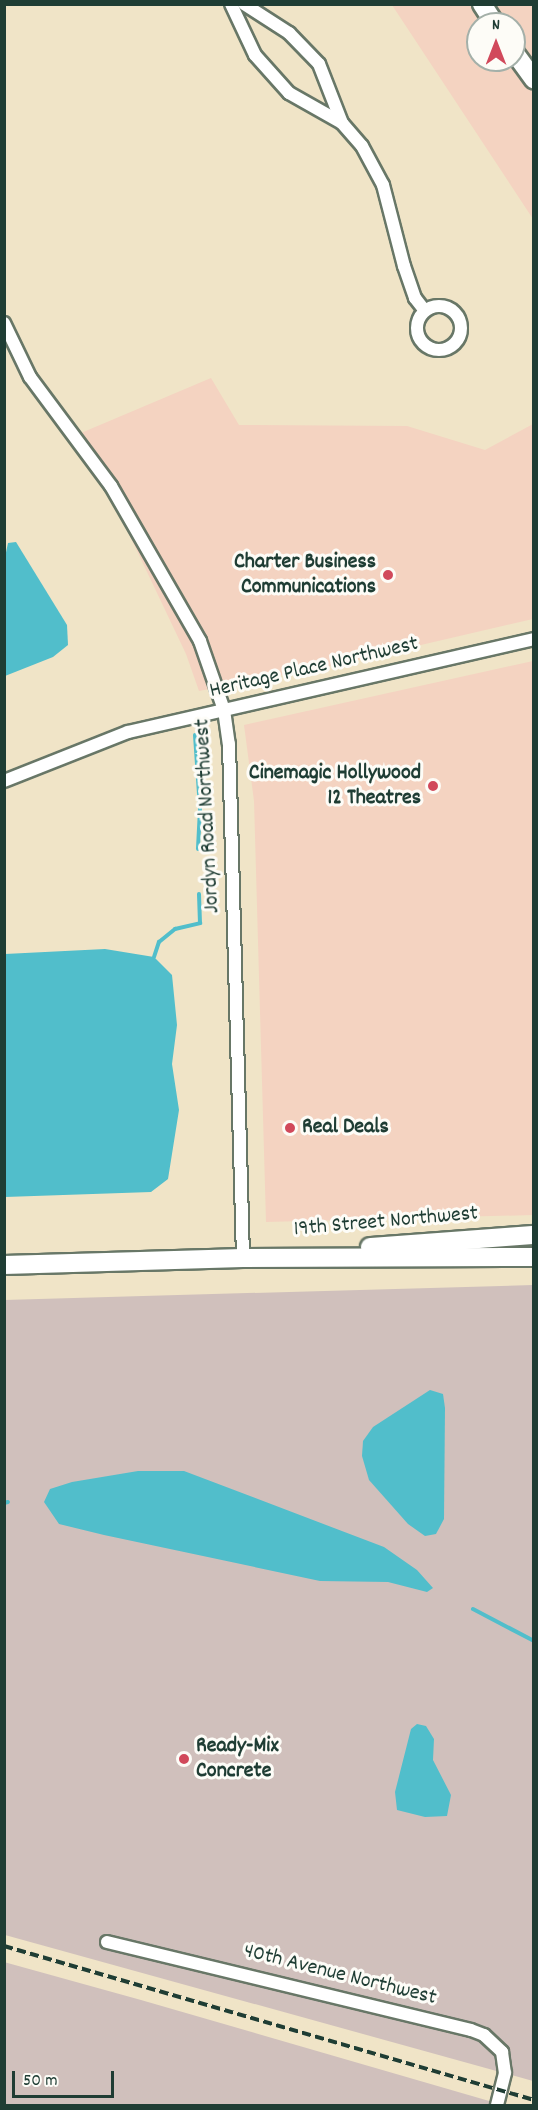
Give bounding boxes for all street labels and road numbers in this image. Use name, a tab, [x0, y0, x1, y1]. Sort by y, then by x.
street label: Heritage Place Northwest	[207, 631, 421, 705]
street label: Jordyn Road Northwest	[190, 718, 226, 914]
street label: 19th Street Northwest	[293, 1201, 479, 1243]
street label: 40th Avenue Northwest	[241, 1938, 439, 2012]

